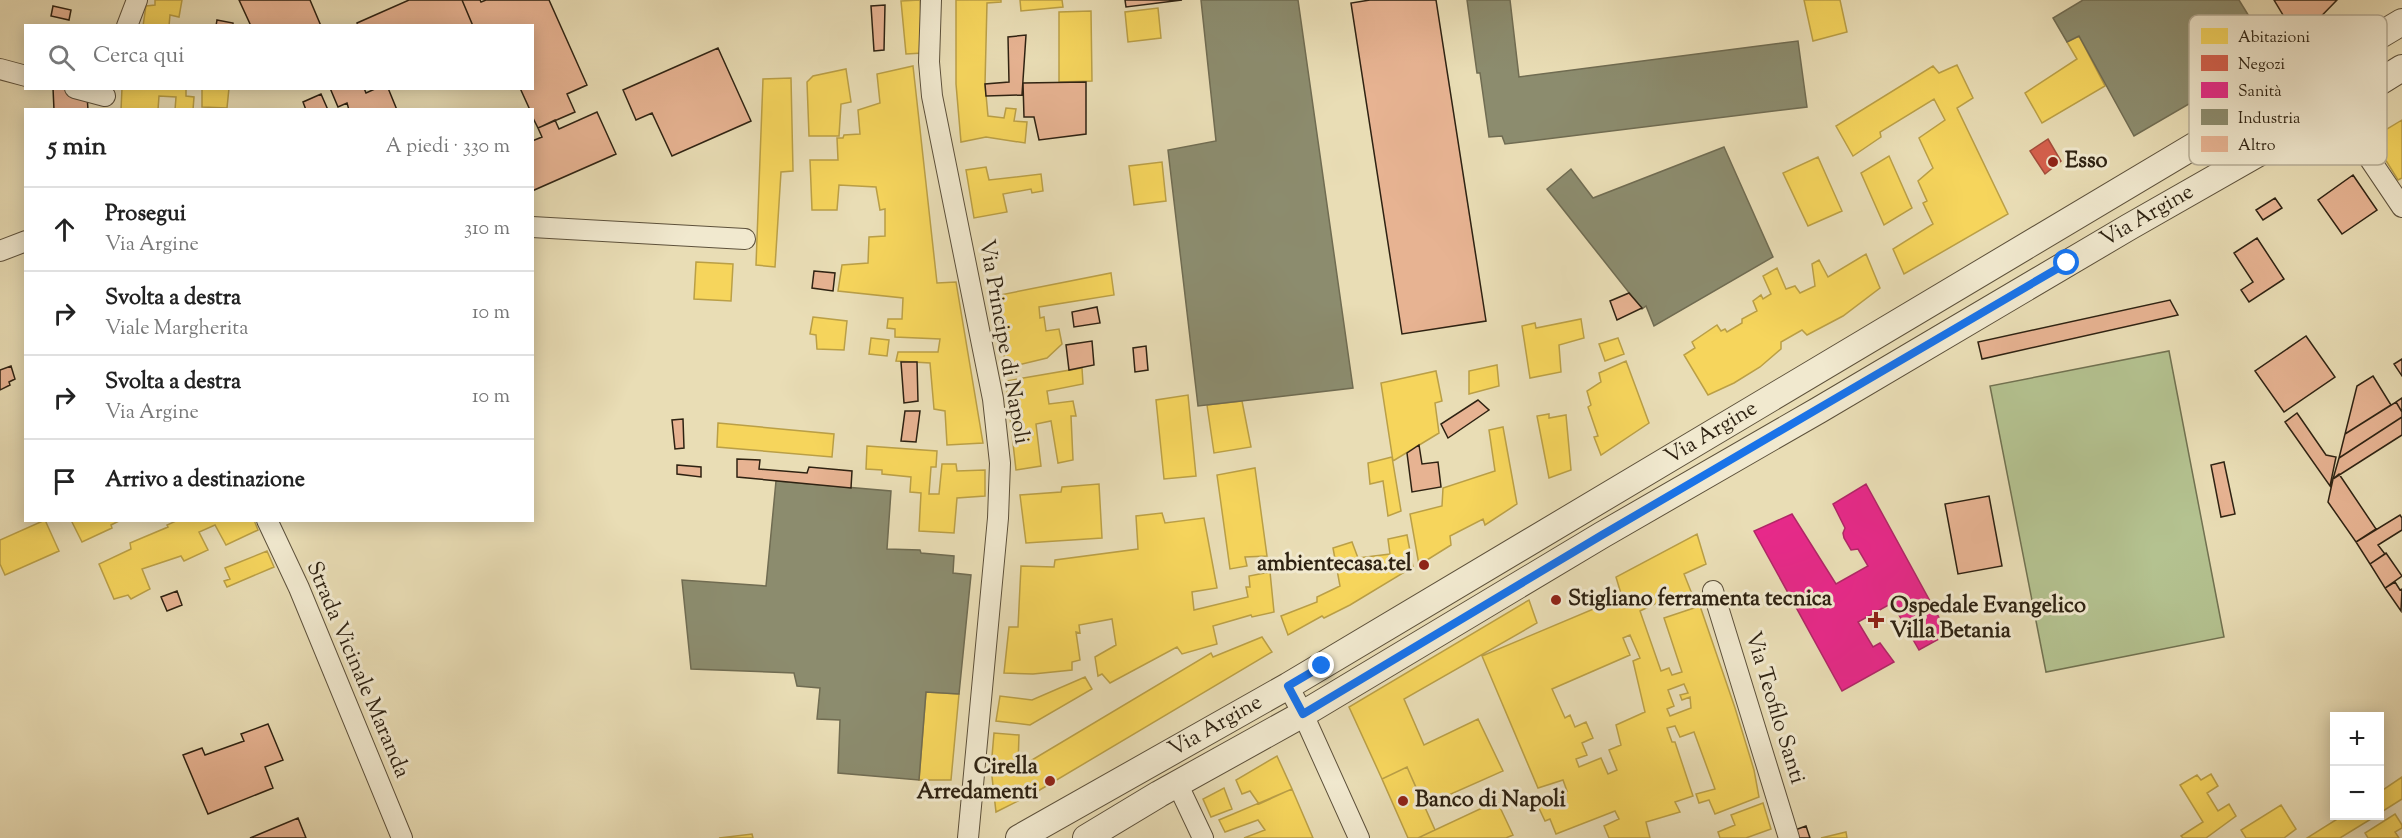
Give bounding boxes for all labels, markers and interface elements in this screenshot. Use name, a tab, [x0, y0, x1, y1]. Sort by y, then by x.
legend	[2189, 15, 2387, 165]
search box	[24, 24, 534, 90]
text: Abitazioni	[2238, 27, 2311, 50]
icon: search	[45, 41, 78, 74]
text: Cerca qui	[93, 41, 184, 73]
text: Negozi	[2238, 54, 2286, 77]
text: Sanità	[2238, 81, 2282, 104]
text: Industria	[2238, 108, 2301, 131]
text: 5 min	[48, 129, 107, 166]
text: A piedi · 330 m	[386, 133, 510, 162]
text: Altro	[2238, 135, 2276, 158]
place label: Esso	[2065, 146, 2108, 178]
marker: Esso	[2046, 155, 2060, 169]
street label: Via Argine	[2095, 177, 2200, 256]
text: Prosegui	[105, 199, 186, 231]
icon: ahead	[48, 213, 81, 246]
text: 310 m	[464, 215, 510, 244]
text: Via Argine	[105, 231, 199, 260]
street label: Via Principe di Napoli	[969, 237, 1037, 447]
route start	[2053, 249, 2079, 275]
text: Svolta a destra	[105, 283, 241, 315]
icon: right	[48, 297, 81, 330]
text: 10 m	[472, 299, 510, 328]
text: Viale Margherita	[105, 315, 248, 344]
text: Svolta a destra	[105, 367, 241, 399]
icon: right	[48, 381, 81, 414]
text: 10 m	[472, 383, 510, 412]
street label: Via Argine	[1659, 393, 1764, 474]
text: Via Argine	[105, 399, 199, 428]
icon: arrive	[48, 465, 81, 498]
text: Arrivo a destinazione	[105, 465, 305, 497]
place label: ambientecasa.tel	[1257, 549, 1413, 581]
street label: Strada Vicinale Maranda	[297, 557, 417, 783]
marker: ambientecasa.tel	[1417, 558, 1431, 572]
place label: Stigliano ferramenta tecnica	[1568, 584, 1833, 616]
place label: Ospedale Evangelico Villa Betania	[1890, 591, 2086, 648]
marker: Stigliano ferramenta tecnica	[1549, 593, 1563, 607]
marker: Ospedale Evangelico Villa Betania	[1867, 611, 1885, 629]
street label: Via Teofilo Santi	[1736, 628, 1812, 788]
route end	[1308, 652, 1334, 678]
street label: Via Argine	[1163, 687, 1269, 766]
map controls	[2330, 712, 2384, 820]
button: +	[2330, 712, 2384, 766]
place label: Cirella Arredamenti	[916, 752, 1039, 809]
button: −	[2330, 766, 2384, 820]
marker: Cirella Arredamenti	[1043, 774, 1057, 788]
place label: Banco di Napoli	[1415, 785, 1566, 817]
marker: Banco di Napoli	[1396, 794, 1410, 808]

